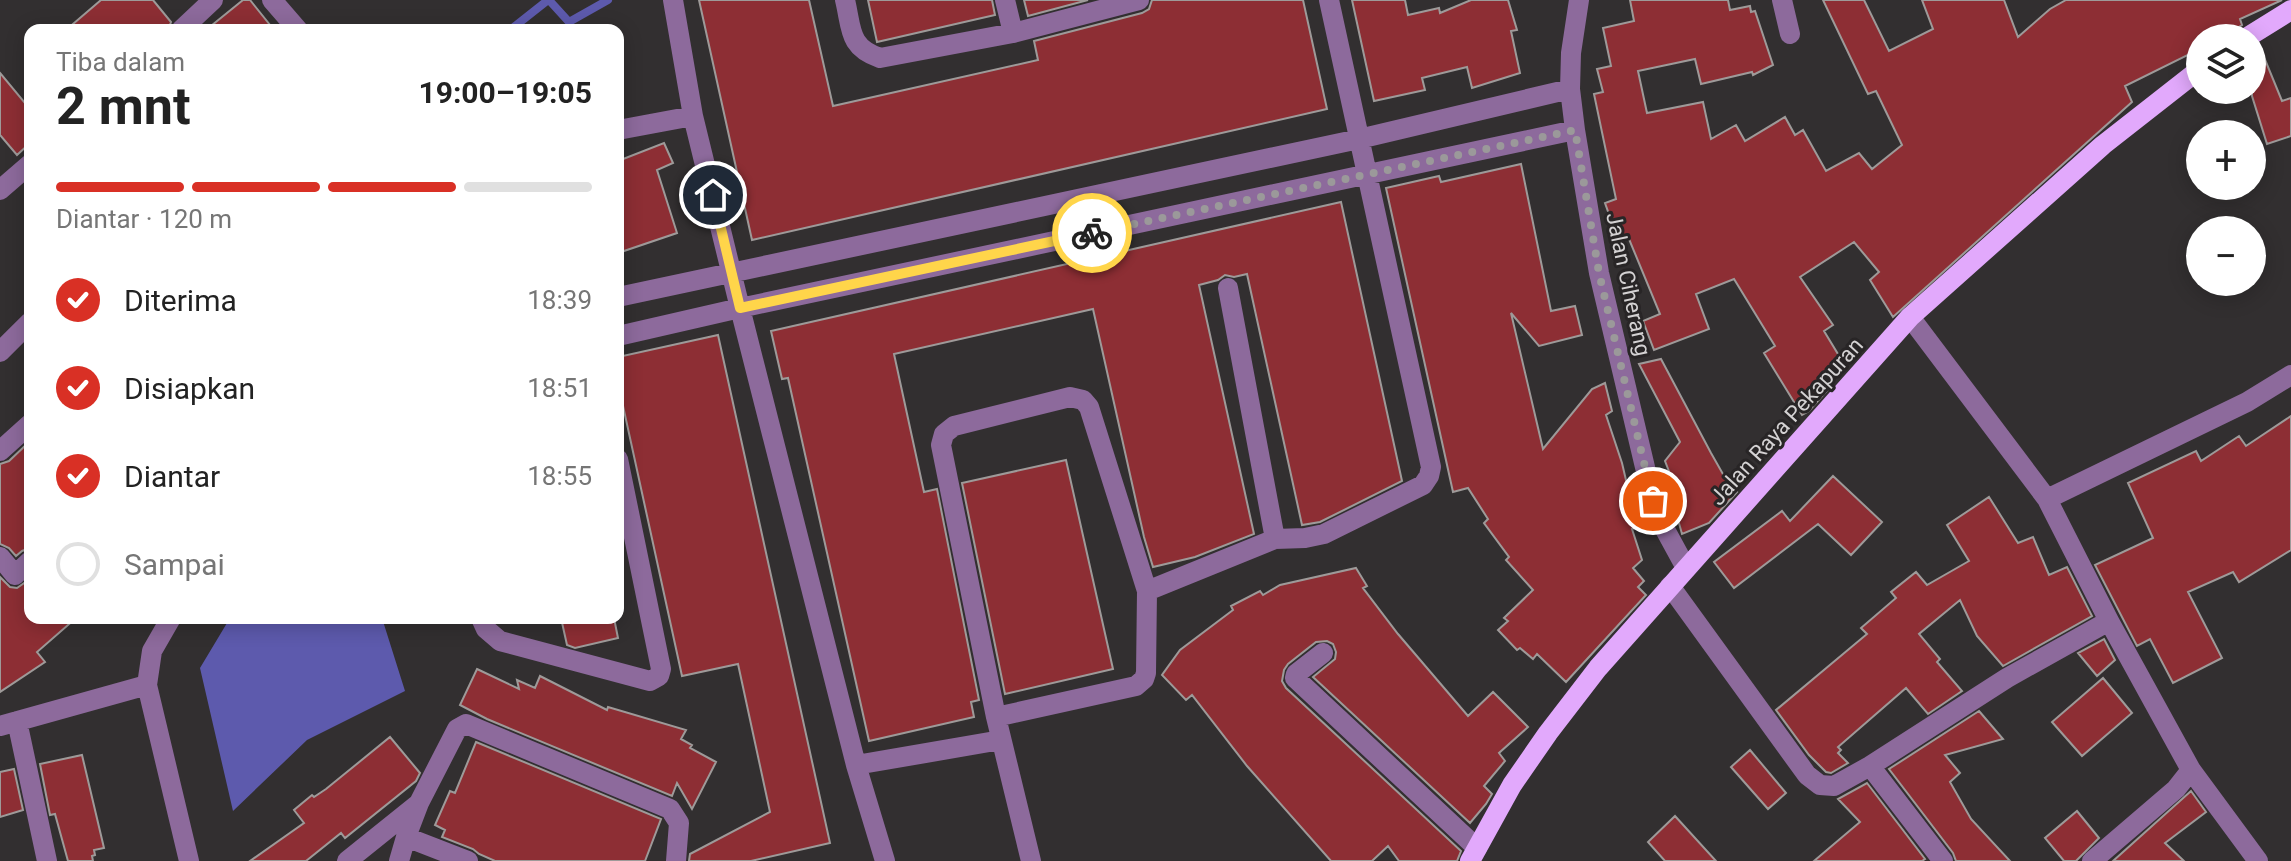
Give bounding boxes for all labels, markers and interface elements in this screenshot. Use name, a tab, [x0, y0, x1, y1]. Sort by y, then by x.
map controls	[2186, 24, 2266, 296]
button: layers	[2186, 24, 2266, 104]
text: Tiba dalam	[56, 47, 185, 77]
text: 19:00–19:05	[418, 75, 592, 110]
text: 2 mnt	[56, 76, 191, 137]
button: +	[2186, 120, 2266, 200]
pin	[679, 161, 747, 229]
icon: home	[691, 173, 735, 217]
courier	[1052, 193, 1132, 273]
text: Diantar · 120 m	[56, 204, 232, 234]
street label: Jalan Ciherang	[1601, 210, 1656, 358]
icon: bike	[1070, 211, 1114, 255]
button: −	[2186, 216, 2266, 296]
icon: check	[56, 278, 100, 322]
text: Diterima	[124, 283, 237, 318]
text: 18:39	[527, 285, 592, 315]
street label: Jalan Raya Pekapuran	[1705, 333, 1868, 510]
icon: check	[56, 366, 100, 410]
text: Disiapkan	[124, 371, 255, 406]
text: 18:51	[527, 373, 592, 403]
icon: check	[56, 454, 100, 498]
text: Diantar	[124, 459, 220, 494]
text: 18:55	[527, 461, 592, 491]
pin	[1619, 467, 1687, 535]
icon: bag	[1631, 479, 1675, 523]
text: Sampai	[124, 547, 225, 582]

